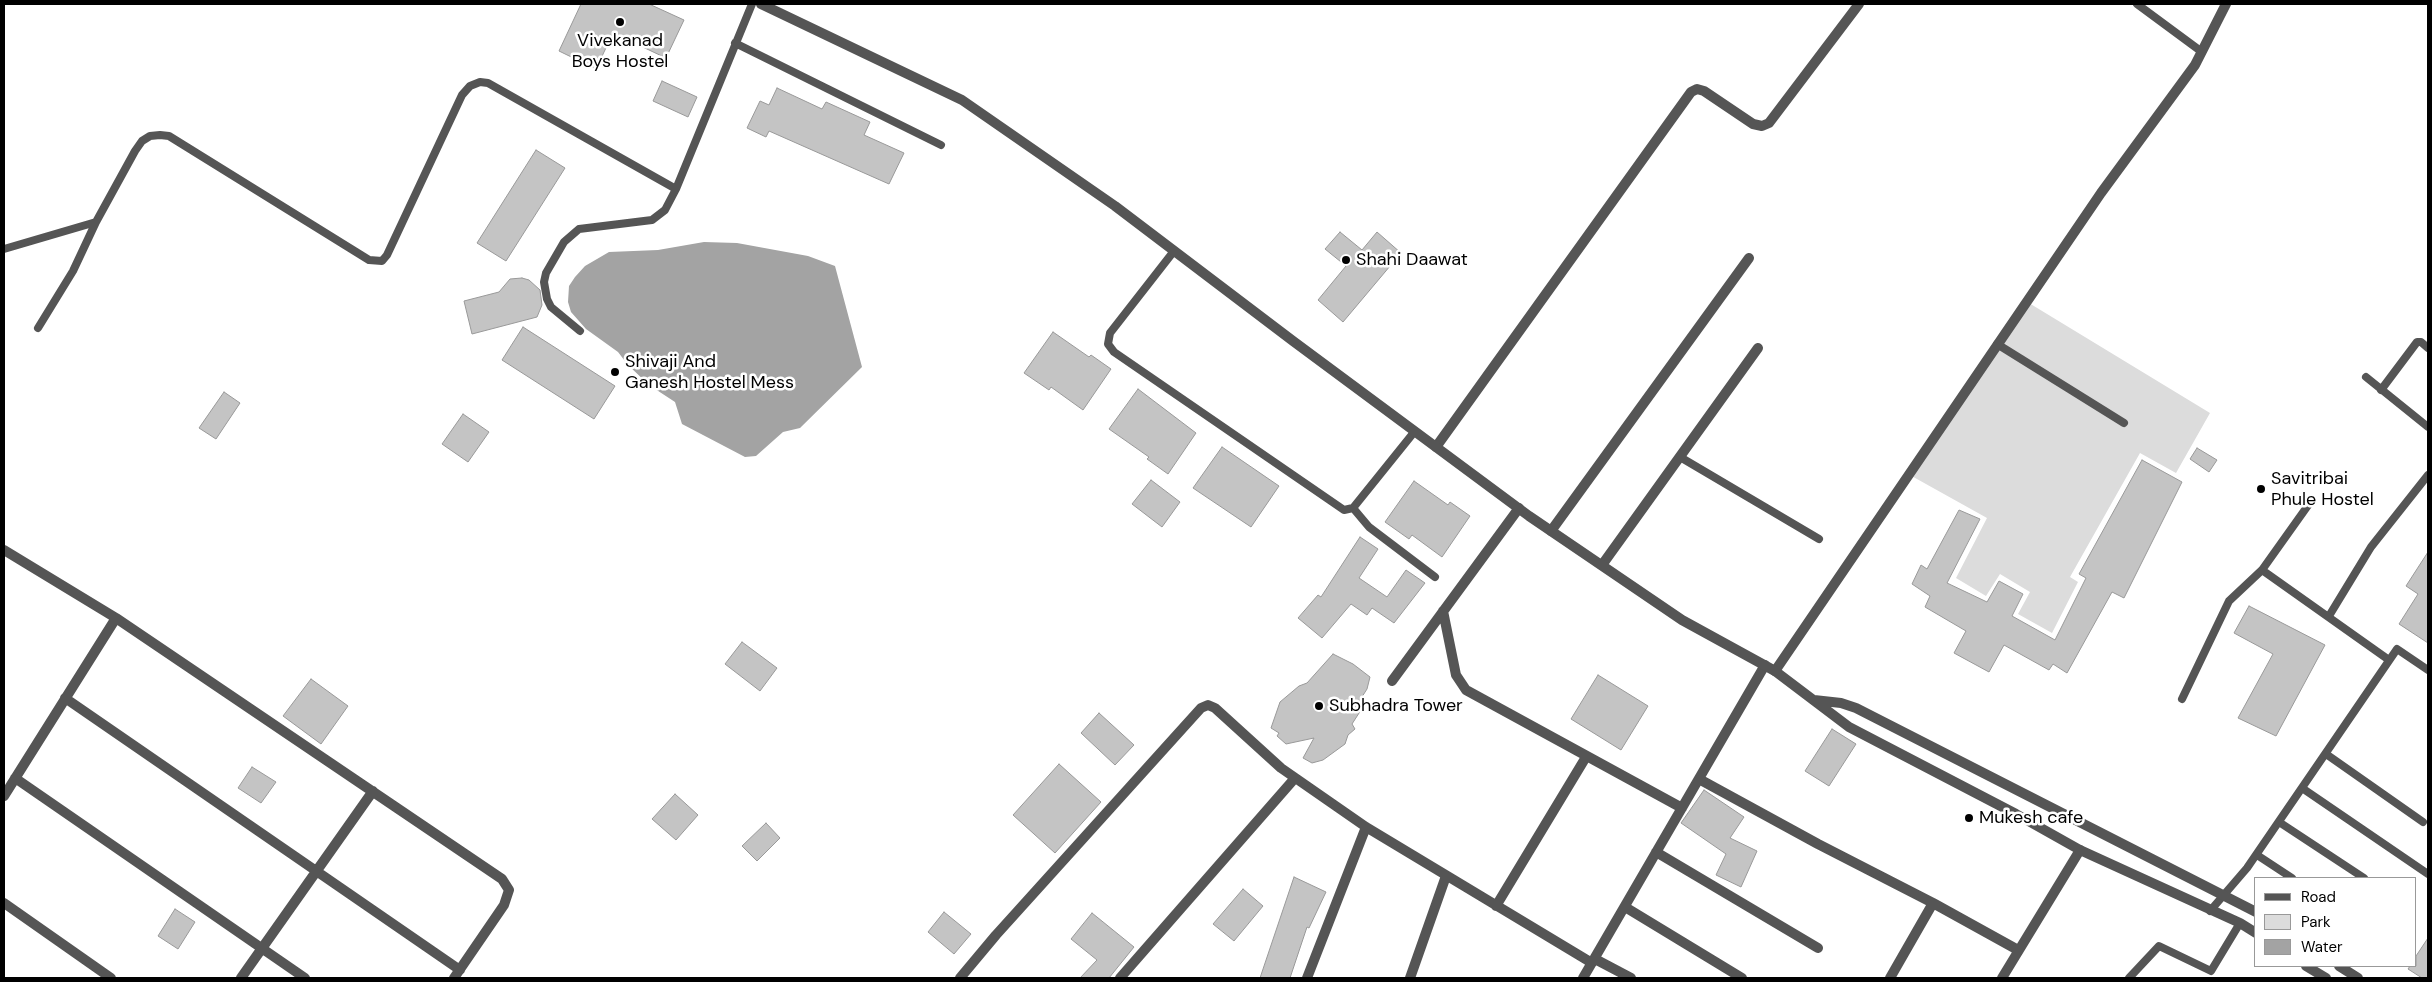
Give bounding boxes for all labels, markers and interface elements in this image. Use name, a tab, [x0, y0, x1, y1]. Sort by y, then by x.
marker: Vivekanad Boys Hostel	[614, 16, 626, 28]
place label: Vivekanad Boys Hostel	[572, 30, 668, 72]
place label: Shahi Daawat	[1356, 249, 1468, 271]
marker: Shahi Daawat	[1340, 254, 1352, 266]
place label: Shivaji And Ganesh Hostel Mess	[625, 351, 794, 394]
marker: Shivaji And Ganesh Hostel Mess	[609, 366, 621, 378]
place label: Savitribai Phule Hostel	[2271, 468, 2374, 510]
marker: Savitribai Phule Hostel	[2255, 483, 2267, 495]
place label: Subhadra Tower	[1329, 695, 1463, 717]
marker: Subhadra Tower	[1313, 700, 1325, 712]
place label: Mukesh cafe	[1979, 807, 2083, 829]
marker: Mukesh cafe	[1963, 812, 1975, 824]
legend	[2254, 877, 2417, 967]
text: Road	[2301, 887, 2336, 907]
text: Park	[2301, 912, 2331, 932]
text: Water	[2301, 937, 2342, 957]

